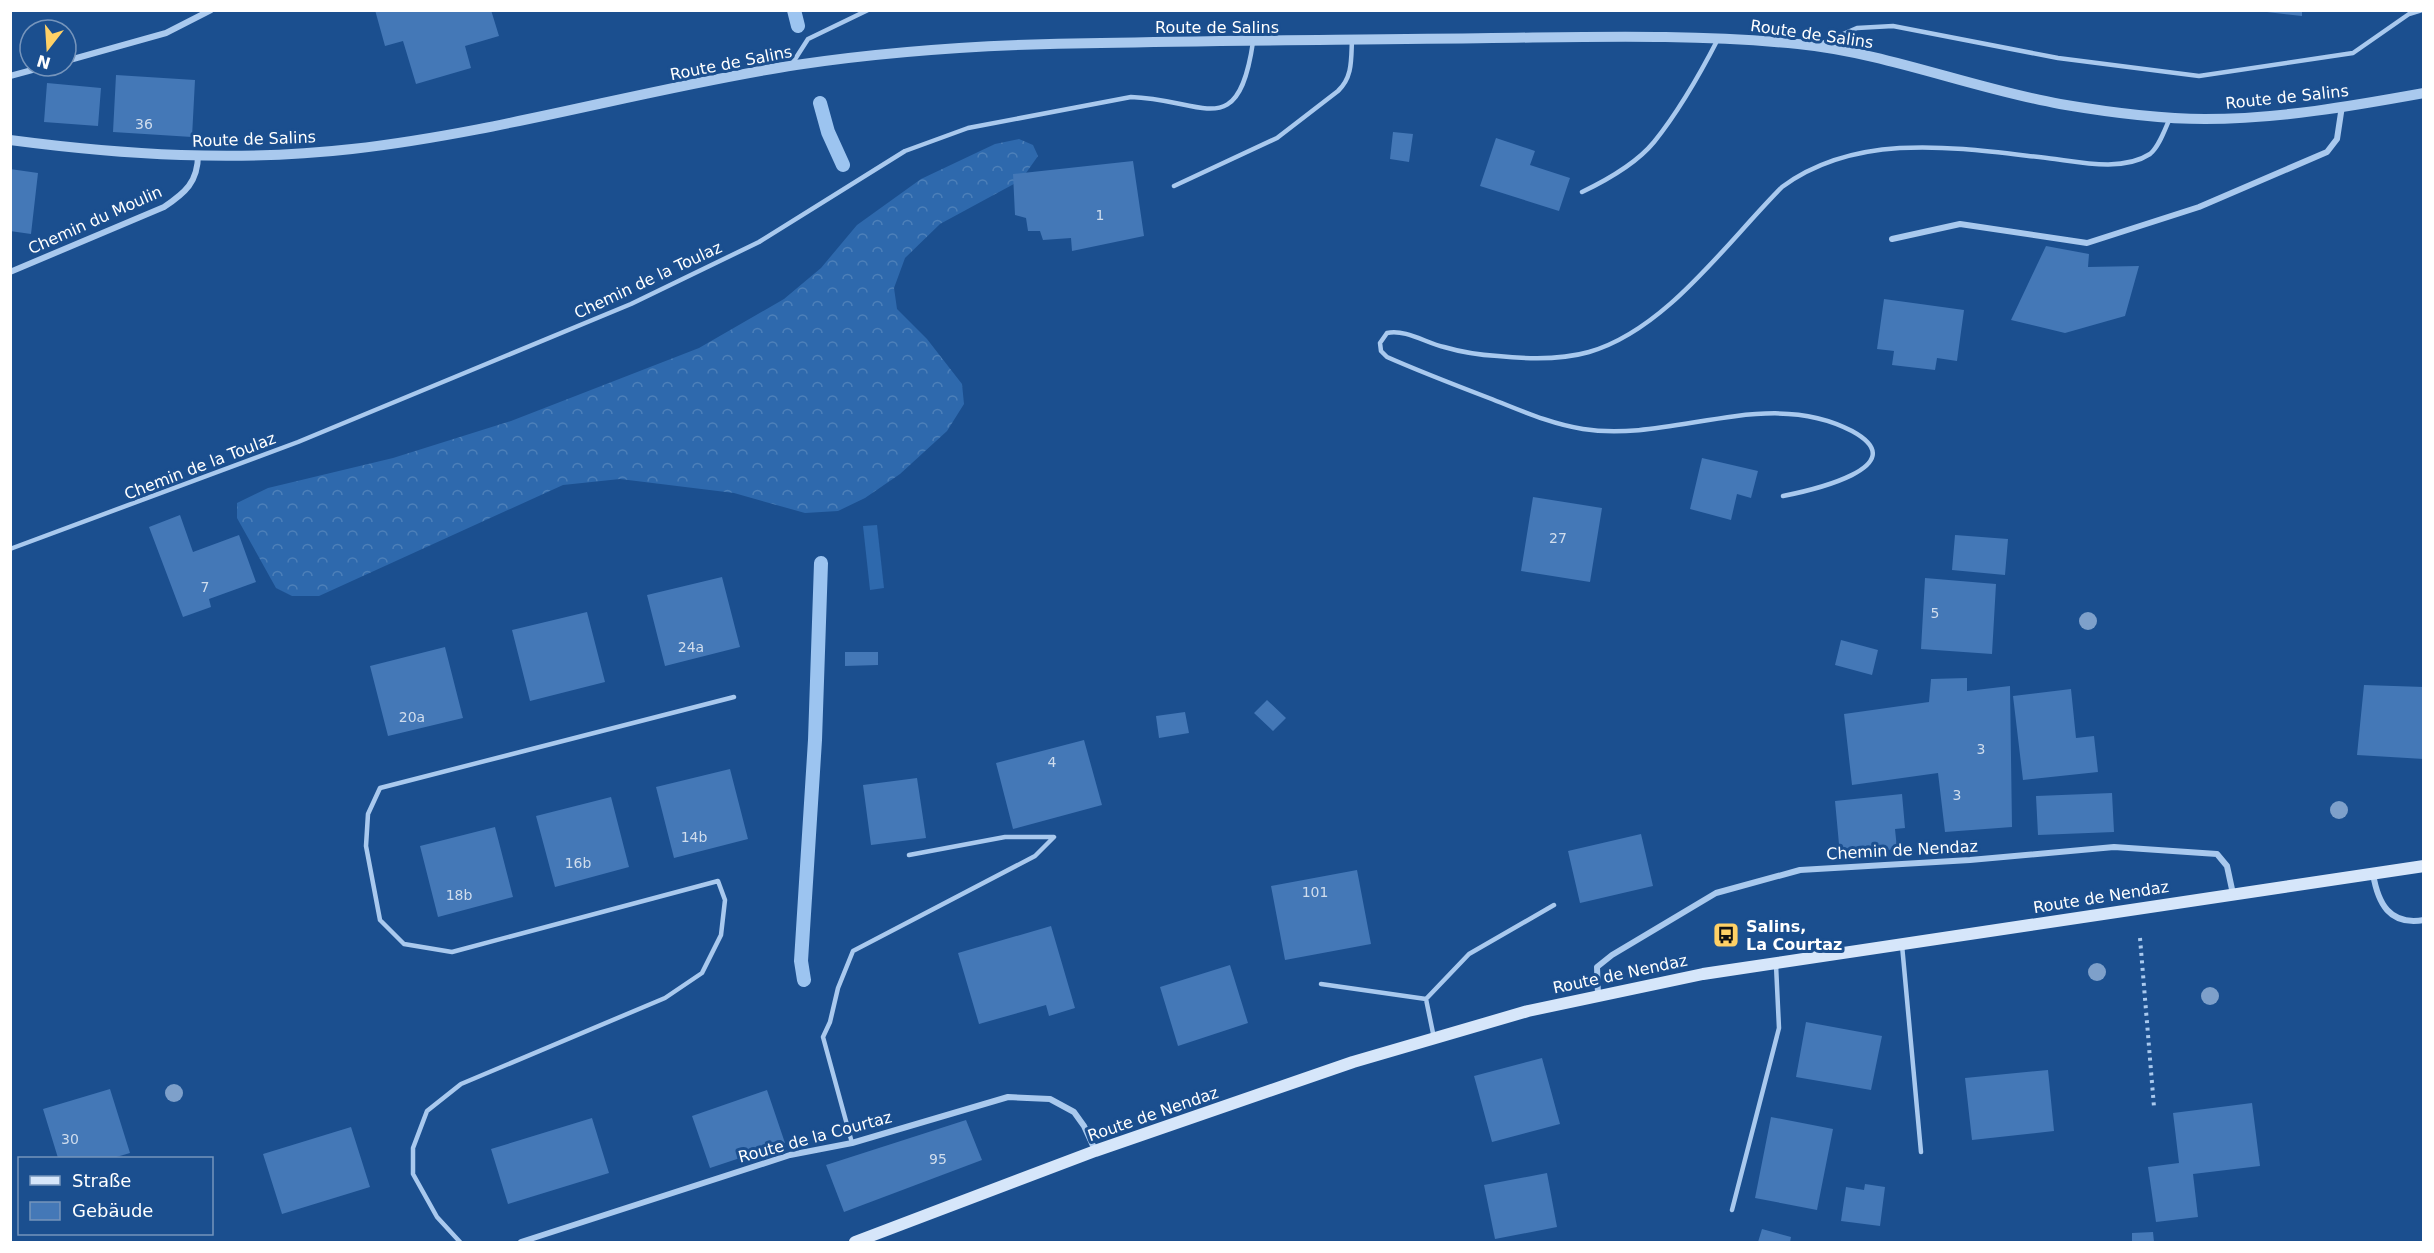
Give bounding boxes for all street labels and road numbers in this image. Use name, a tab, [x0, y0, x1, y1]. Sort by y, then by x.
street label: Route de Salins	[1749, 16, 1875, 52]
street label: Route de Salins	[1155, 18, 1279, 37]
street label: Route de Salins	[668, 42, 794, 84]
street label: Route de Salins	[2224, 81, 2350, 113]
street label: Route de Salins	[192, 127, 316, 151]
street label: Chemin du Moulin	[25, 182, 165, 258]
street label: Chemin de la Toulaz	[571, 237, 725, 323]
street label: Chemin de la Toulaz	[122, 428, 278, 504]
street label: Chemin de Nendaz	[1826, 837, 1978, 863]
street label: Route de Nendaz	[2032, 877, 2170, 917]
street label: Route de Nendaz	[1551, 950, 1689, 998]
street label: Route de Nendaz	[1085, 1083, 1221, 1145]
street label: Route de la Courtaz	[736, 1107, 894, 1167]

